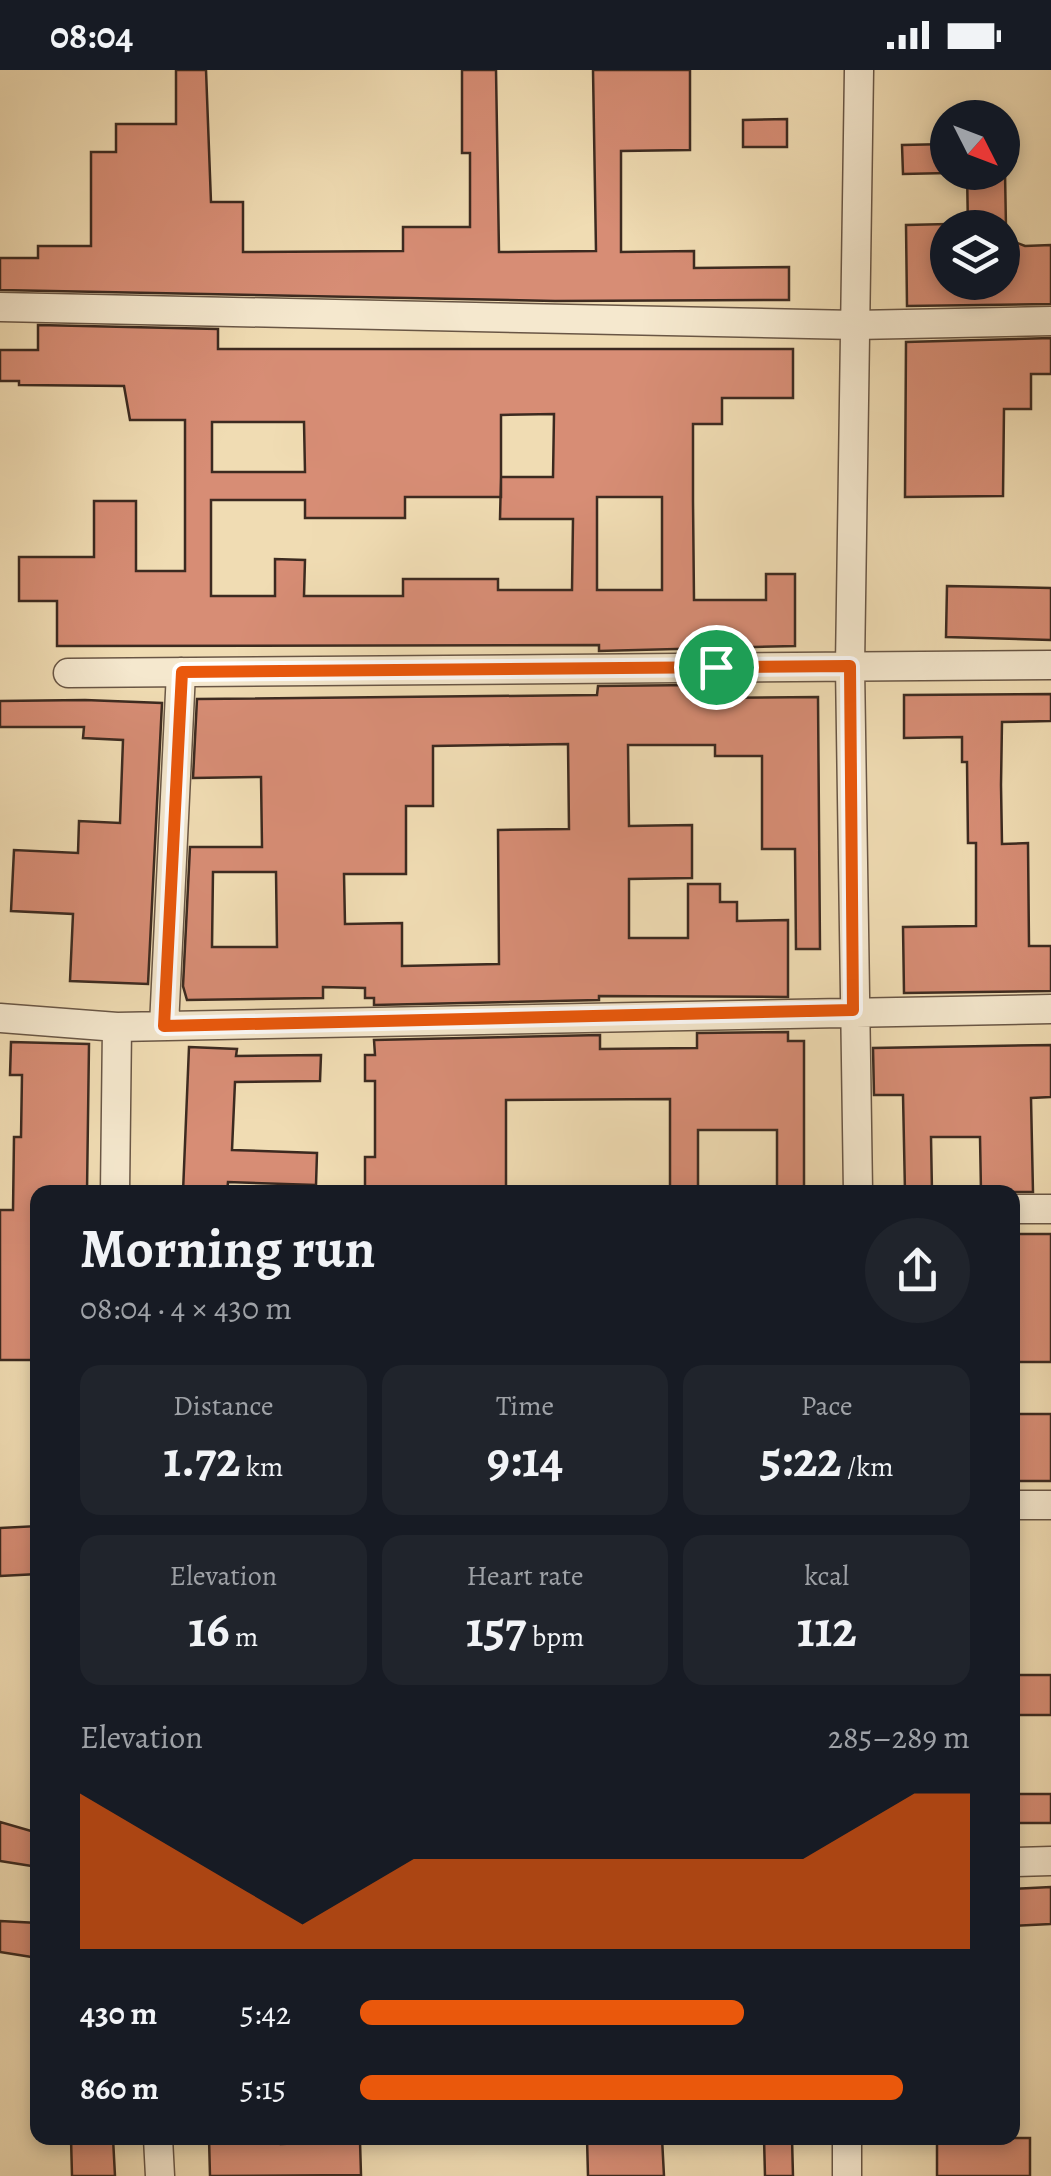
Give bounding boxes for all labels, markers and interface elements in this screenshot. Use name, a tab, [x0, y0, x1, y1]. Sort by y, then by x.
text: 08:04	[50, 9, 133, 61]
north arrow	[930, 100, 1020, 190]
map controls	[930, 100, 1020, 300]
button: layers	[930, 210, 1020, 300]
pin	[674, 625, 759, 710]
icon: arrive	[689, 640, 744, 695]
text: Morning run	[80, 1211, 375, 1286]
button: share	[865, 1218, 970, 1323]
text: 08:04 · 4 × 430 m	[80, 1286, 292, 1330]
text: Distance	[173, 1387, 274, 1425]
text: Time	[496, 1387, 554, 1425]
text: Pace	[801, 1387, 853, 1425]
text: 1.72	[163, 1425, 241, 1493]
text: 9:14	[487, 1425, 563, 1493]
text: 5:22	[760, 1425, 841, 1493]
text: km	[241, 1448, 283, 1486]
text: /km	[841, 1448, 893, 1486]
text: Elevation	[170, 1557, 277, 1595]
text: Heart rate	[467, 1557, 583, 1595]
text: kcal	[804, 1557, 849, 1595]
text: 16	[188, 1595, 230, 1663]
text: 157	[466, 1595, 526, 1663]
text: 112	[797, 1595, 857, 1663]
text: m	[230, 1618, 258, 1656]
text: bpm	[526, 1618, 584, 1656]
text: Elevation	[80, 1715, 203, 1759]
text: 285–289 m	[828, 1715, 970, 1759]
text: 430 m	[80, 1991, 157, 2035]
text: 5:42	[240, 1991, 291, 2035]
text: 860 m	[80, 2066, 159, 2110]
text: 5:15	[240, 2066, 286, 2110]

